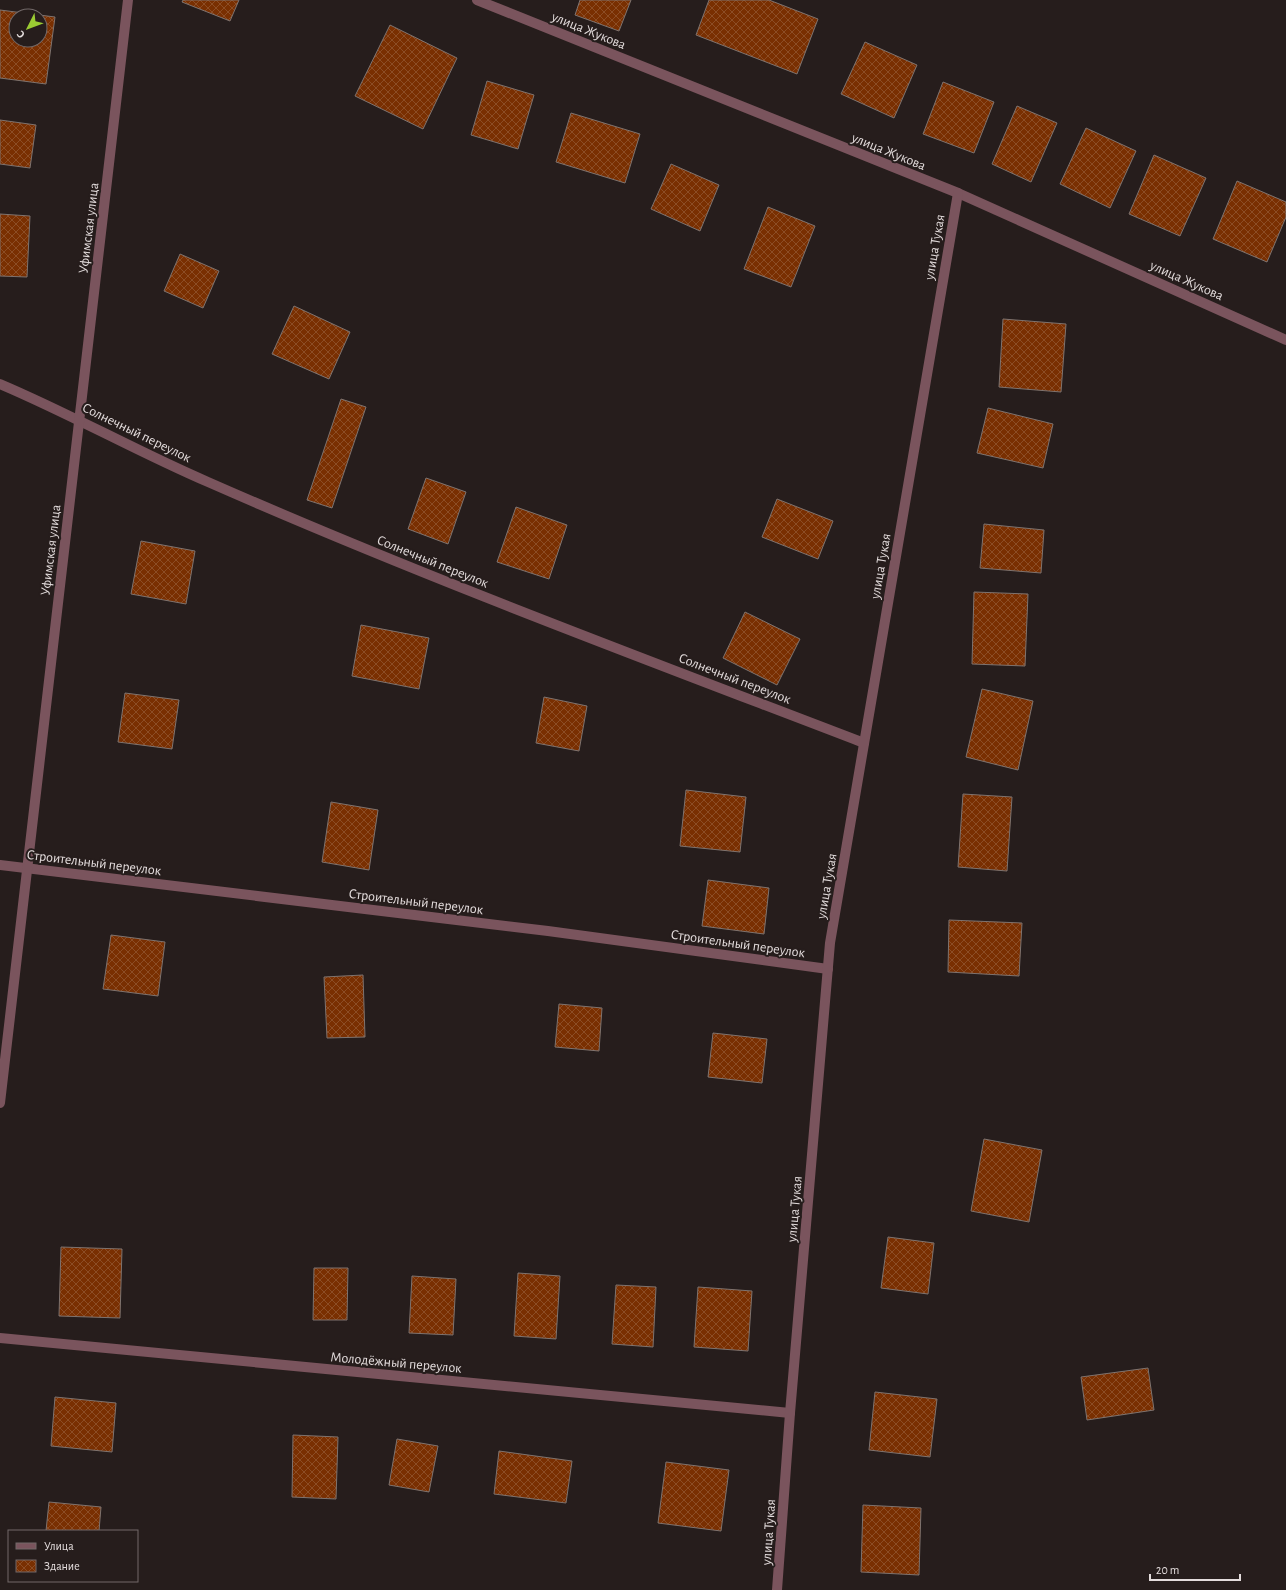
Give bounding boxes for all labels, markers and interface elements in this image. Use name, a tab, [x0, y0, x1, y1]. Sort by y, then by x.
north arrow	[8, 8, 48, 48]
street label: улица Жукова	[549, 9, 628, 52]
text: С	[15, 28, 27, 40]
street label: улица Жукова	[849, 130, 928, 173]
street label: Уфимская улица	[76, 181, 102, 274]
street label: улица Тукая	[922, 213, 948, 282]
street label: улица Жукова	[1147, 258, 1226, 304]
street label: Солнечный переулок	[80, 401, 194, 466]
street label: Уфимская улица	[38, 503, 64, 596]
street label: улица Тукая	[868, 532, 894, 601]
street label: Солнечный переулок	[375, 533, 491, 591]
street label: Солнечный переулок	[677, 651, 793, 707]
street label: Строительный переулок	[26, 848, 162, 878]
street label: улица Тукая	[814, 852, 840, 921]
street label: Строительный переулок	[348, 887, 484, 917]
street label: Строительный переулок	[670, 928, 806, 960]
street label: улица Тукая	[785, 1175, 805, 1244]
street label: Молодёжный переулок	[330, 1350, 463, 1376]
street label: улица Тукая	[760, 1499, 778, 1567]
legend	[8, 1530, 138, 1582]
text: Улица	[44, 1540, 74, 1552]
scale bar	[1150, 1556, 1240, 1582]
text: Здание	[44, 1560, 80, 1572]
text: 20 m	[1156, 1564, 1179, 1576]

